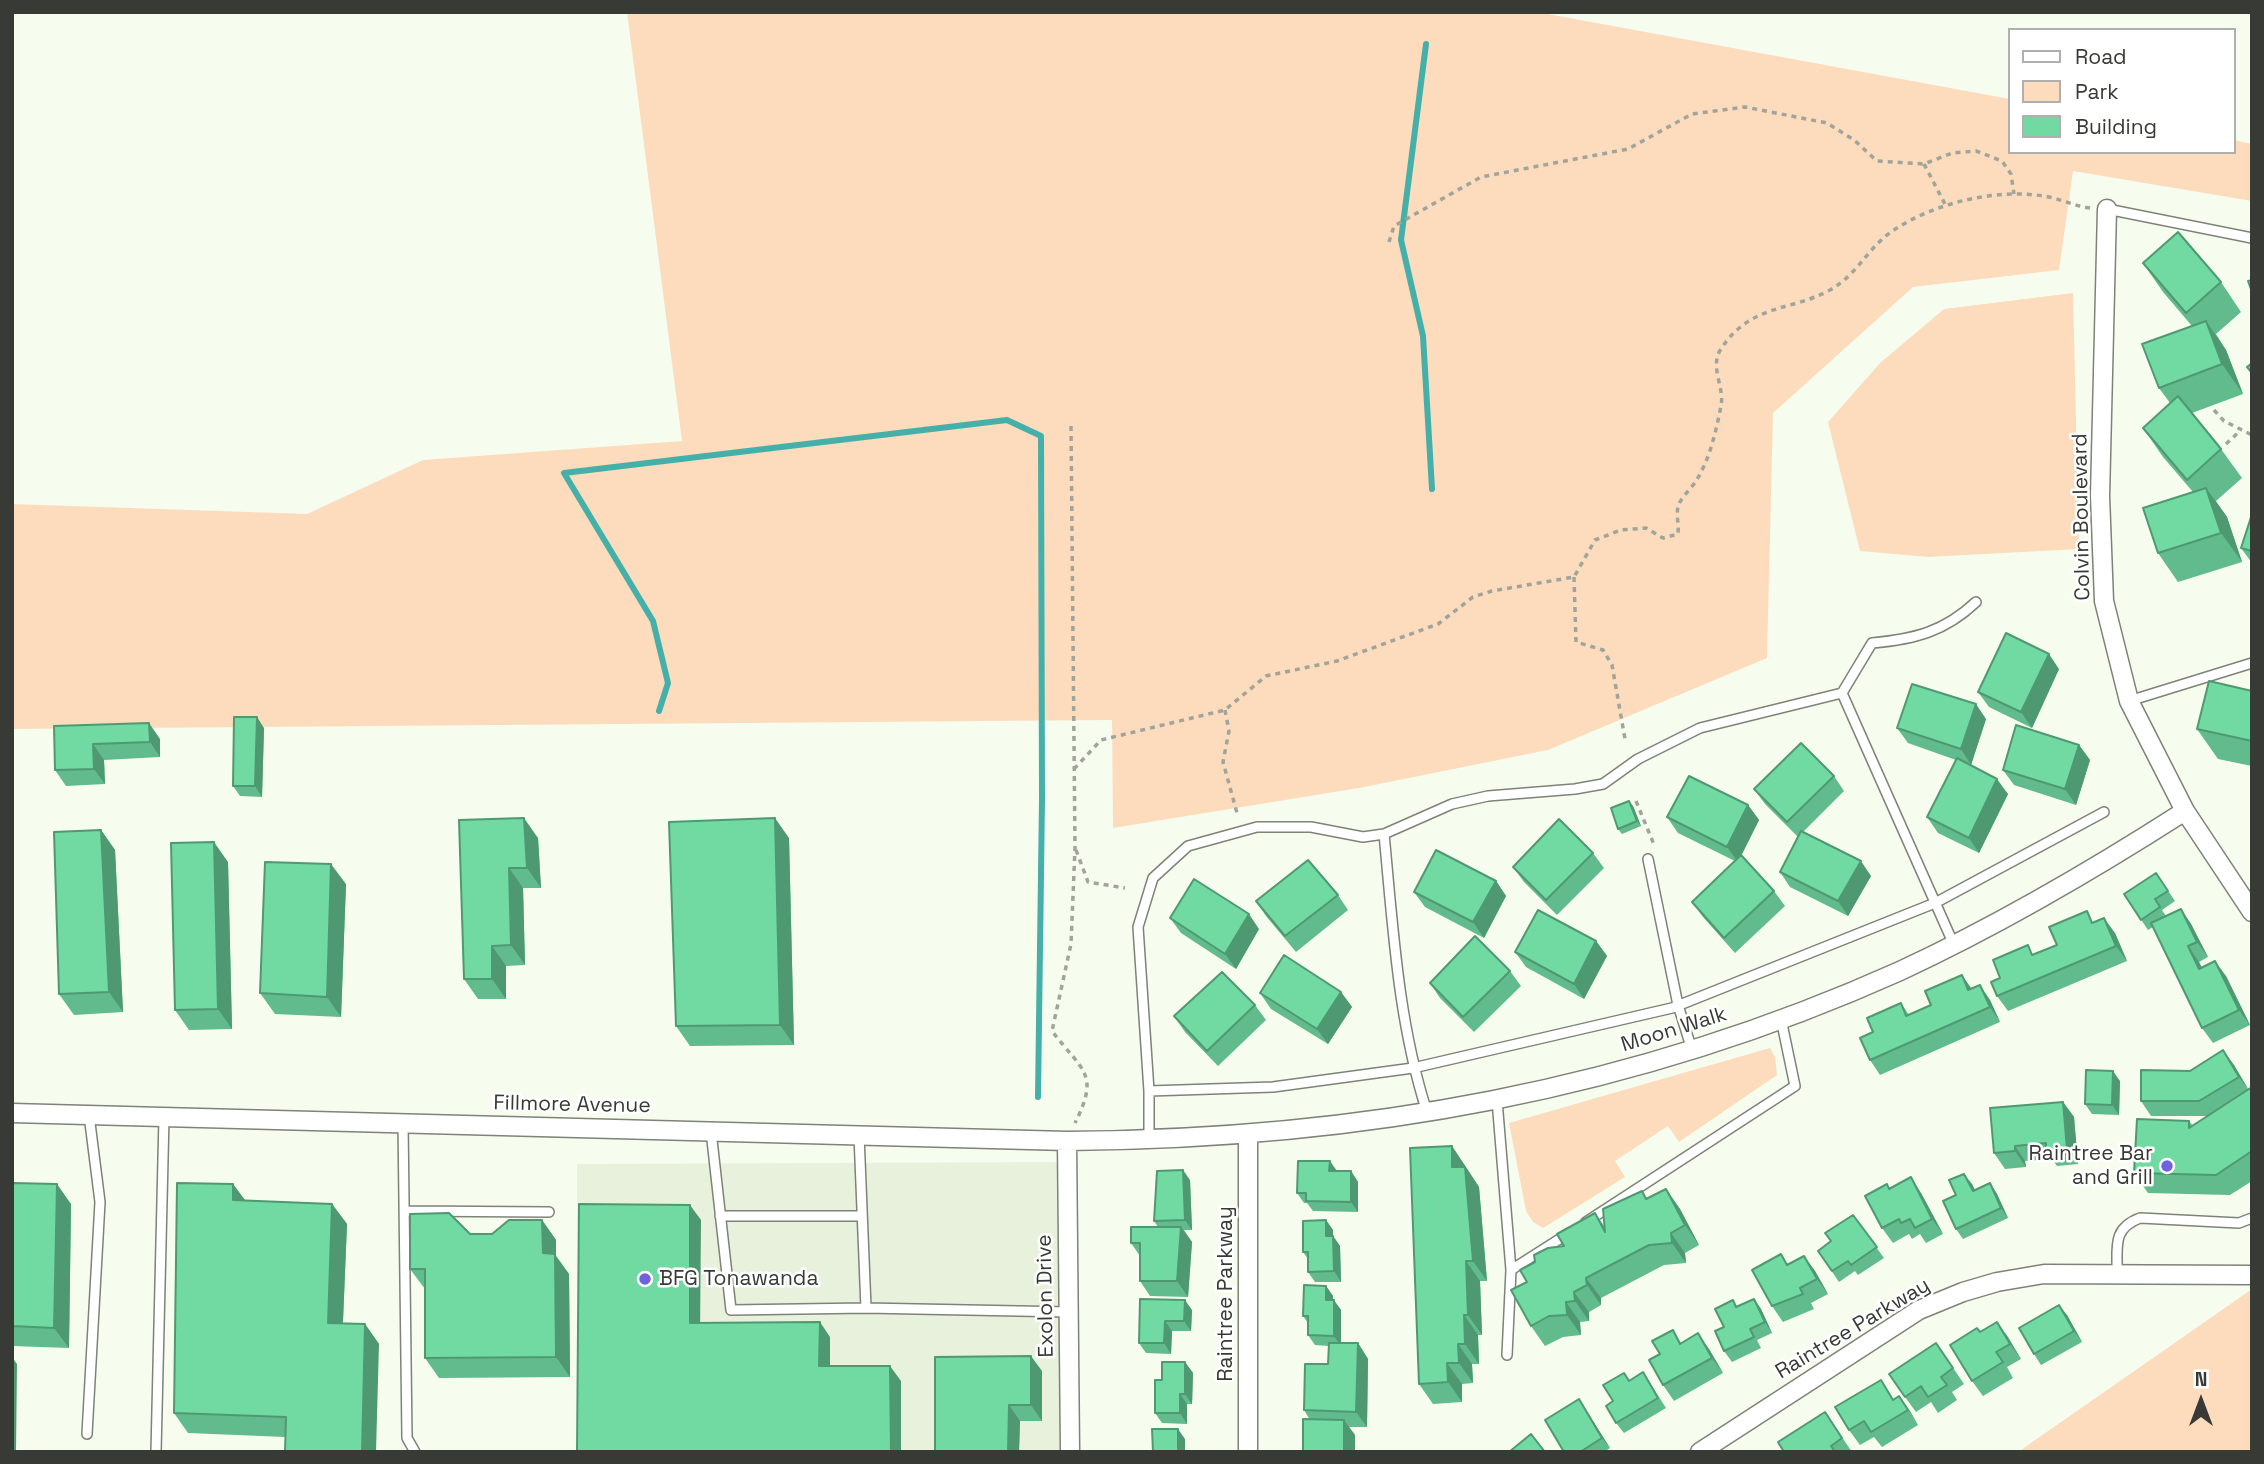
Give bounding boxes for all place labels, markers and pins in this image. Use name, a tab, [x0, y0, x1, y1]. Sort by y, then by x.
place label: Raintree Bar and Grill	[2029, 1141, 2153, 1191]
marker: Raintree Bar and Grill	[2159, 1158, 2175, 1174]
place label: BFG Tonawanda	[659, 1266, 818, 1292]
marker: BFG Tonawanda	[637, 1271, 653, 1287]

